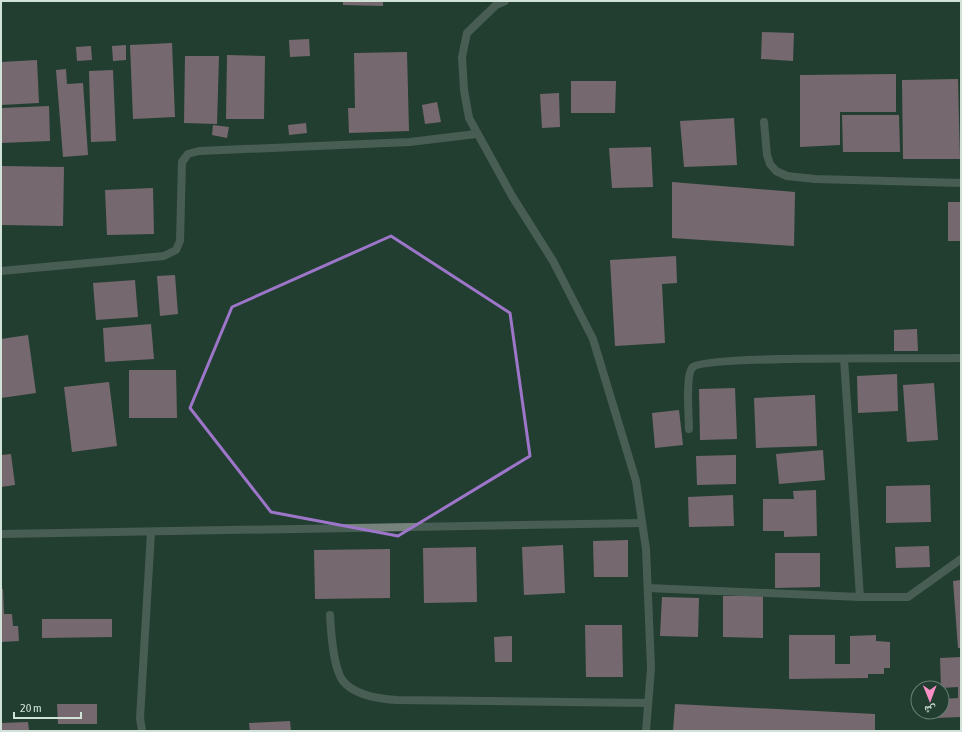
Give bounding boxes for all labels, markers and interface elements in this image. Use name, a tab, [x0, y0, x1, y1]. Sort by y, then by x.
north arrow	[910, 680, 950, 720]
scale bar	[14, 694, 81, 720]
text: 20 m	[20, 701, 42, 715]
text: ش	[924, 702, 936, 716]

